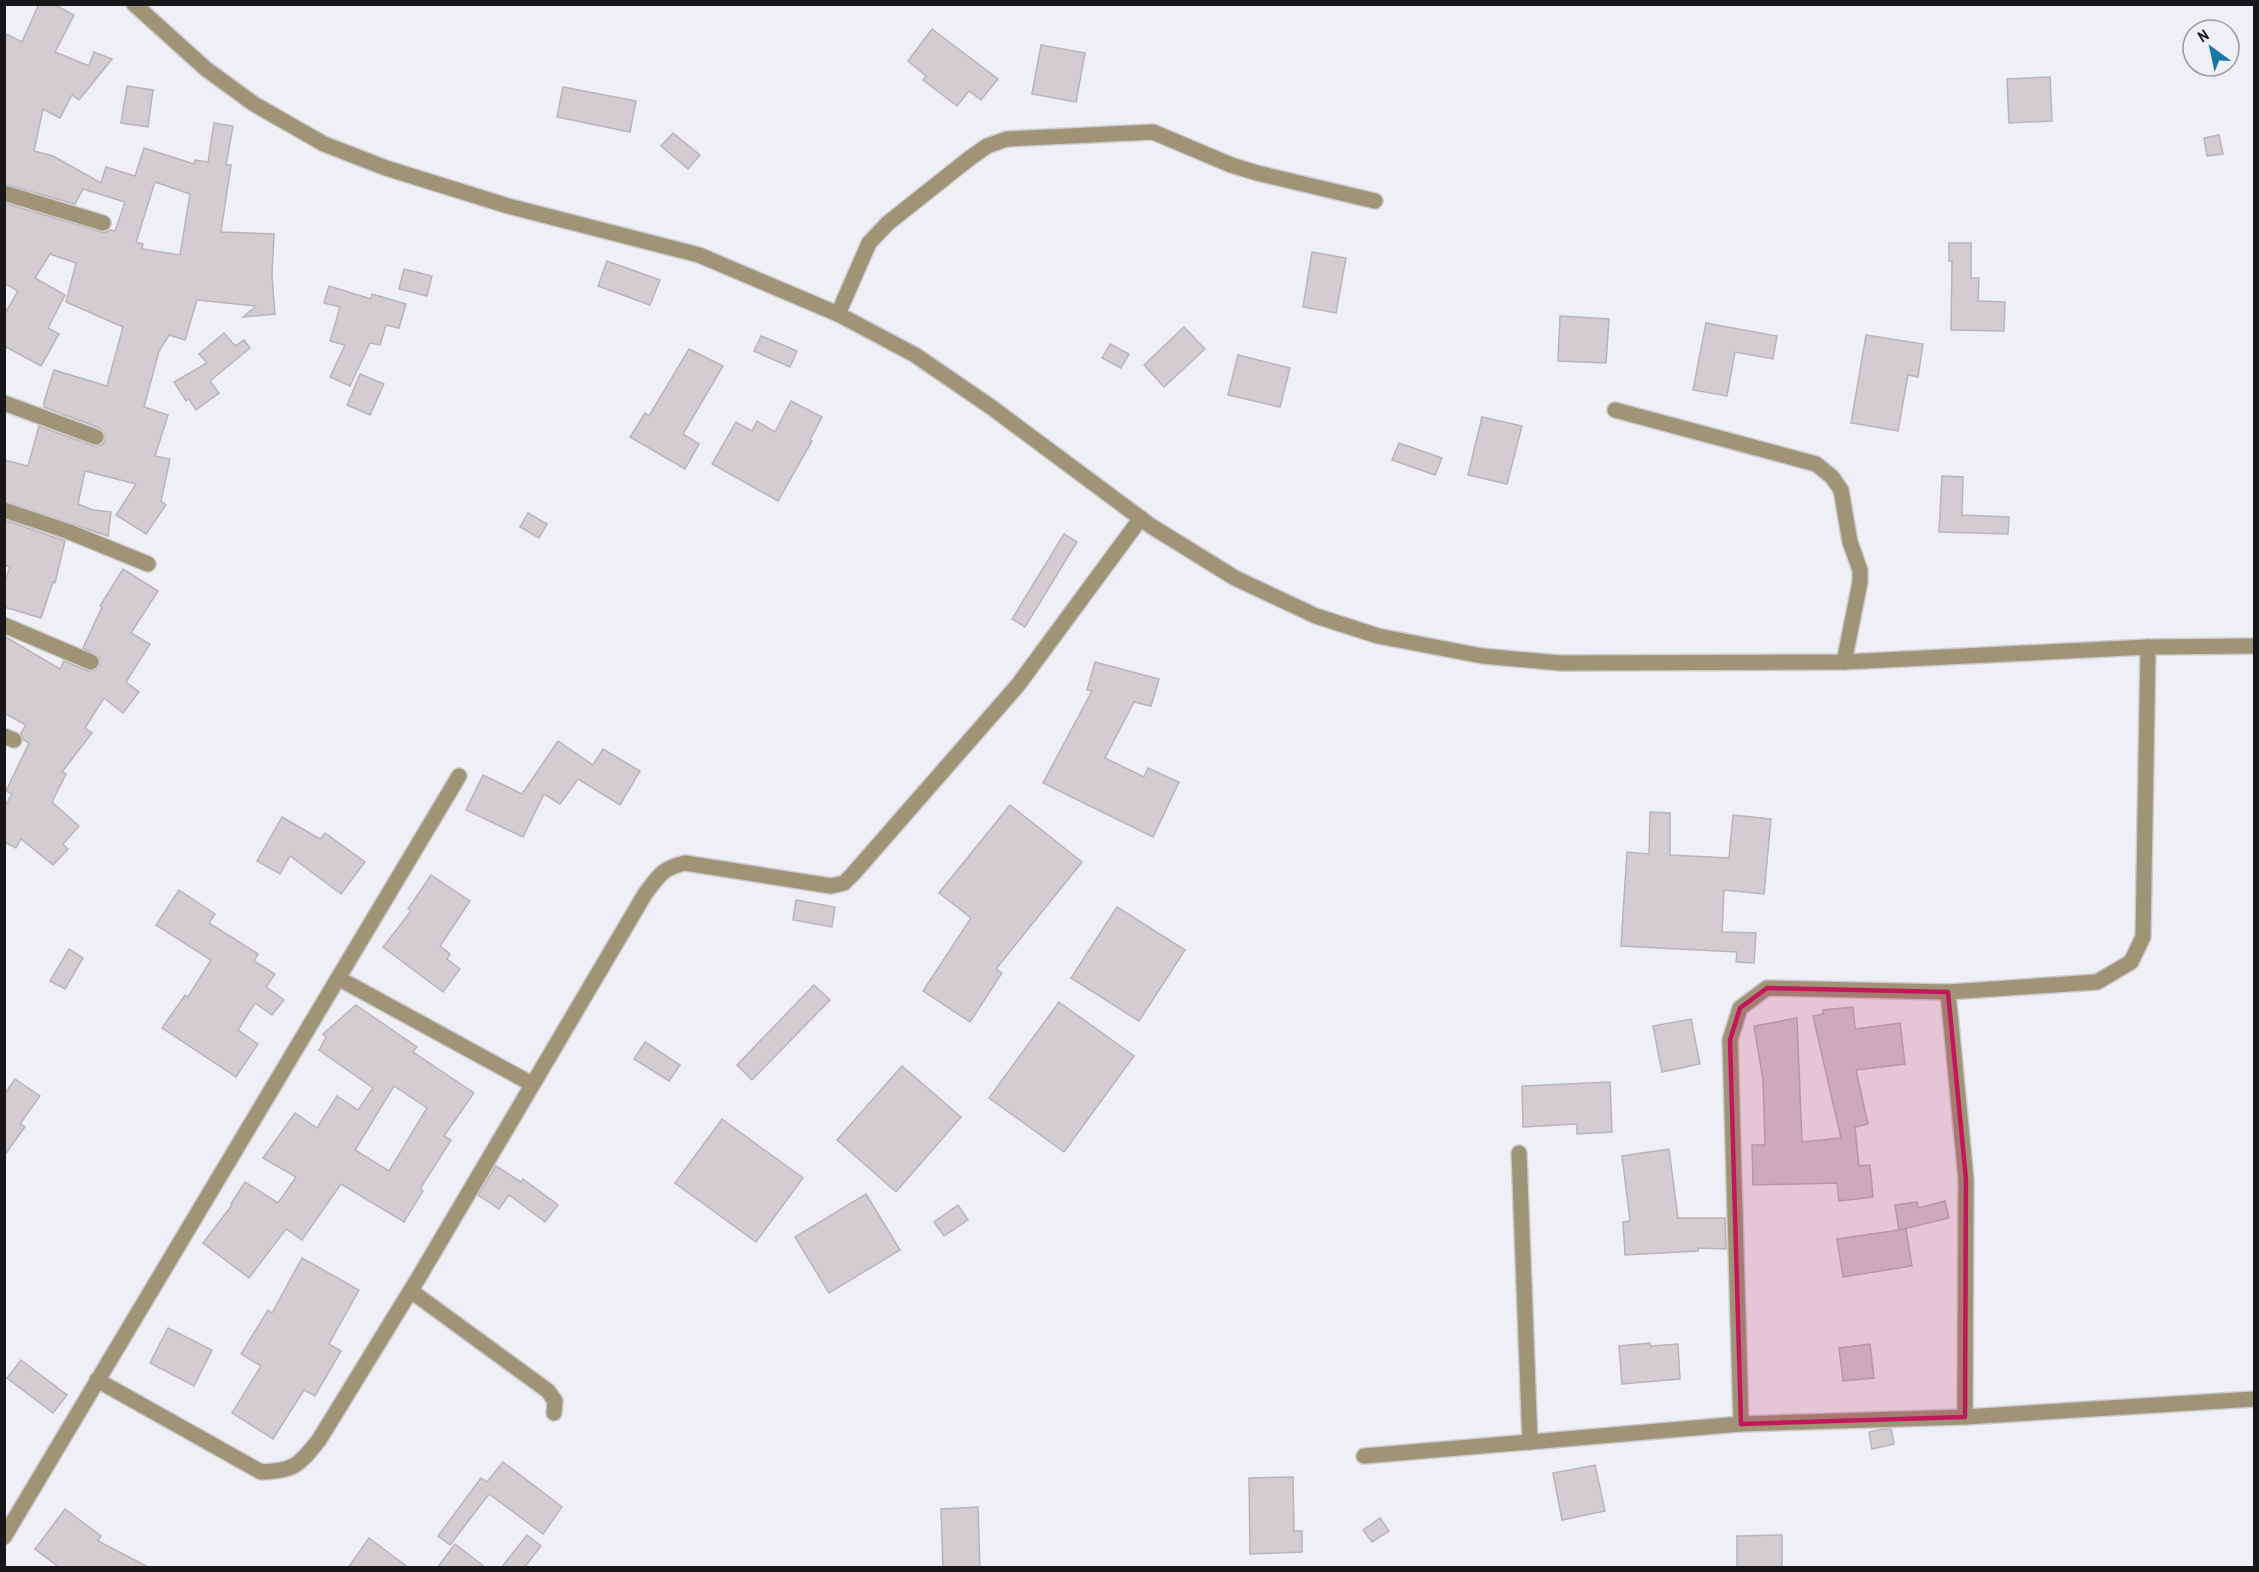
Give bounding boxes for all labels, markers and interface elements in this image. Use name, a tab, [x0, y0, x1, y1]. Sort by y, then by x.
north arrow	[2181, 18, 2241, 78]
text: N	[2193, 24, 2213, 47]

